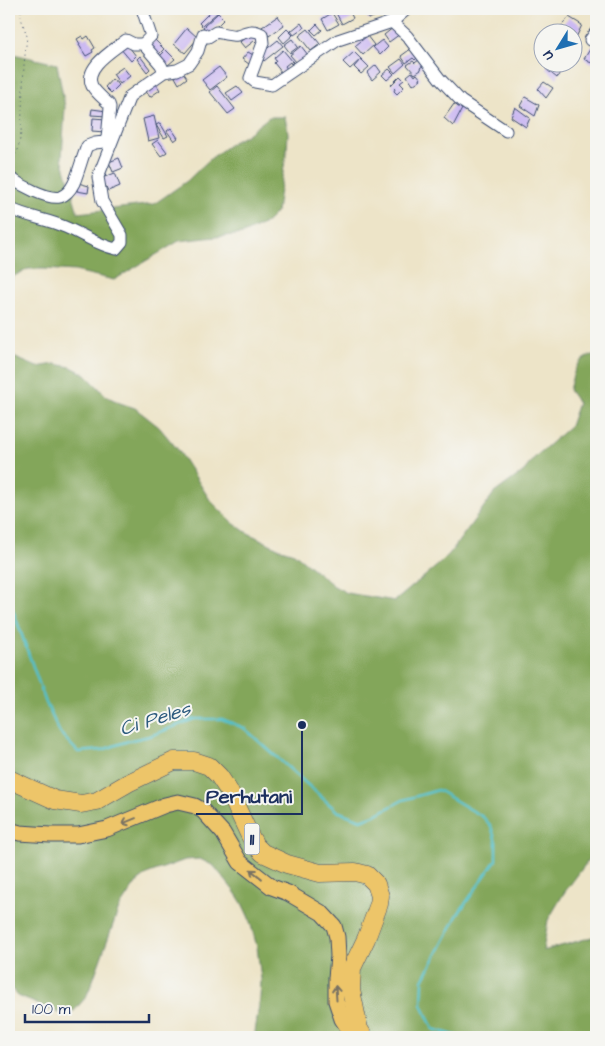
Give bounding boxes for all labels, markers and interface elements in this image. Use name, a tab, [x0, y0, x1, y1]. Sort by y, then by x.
north arrow	[532, 22, 582, 72]
text: U	[538, 46, 559, 64]
water label: Ci Peles	[116, 695, 195, 743]
callout: Perhutani	[196, 779, 302, 814]
text: Perhutani	[206, 783, 293, 811]
one-way arrow	[122, 816, 137, 826]
road number: 11	[244, 824, 260, 854]
one-way arrow	[250, 869, 263, 880]
one-way arrow	[332, 985, 341, 1001]
scale bar	[25, 991, 149, 1023]
text: 100 m	[32, 999, 71, 1020]

